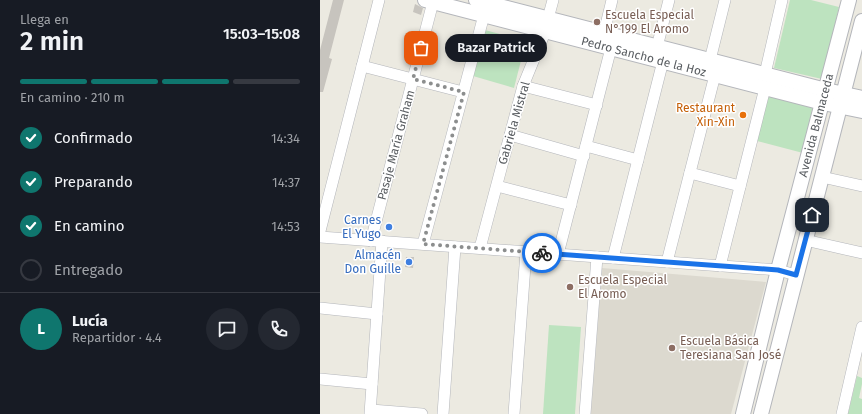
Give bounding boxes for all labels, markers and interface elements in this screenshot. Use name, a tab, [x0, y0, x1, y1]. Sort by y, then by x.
place label: Escuela Especial N°199 El Aromo	[605, 8, 694, 36]
text: Llega en	[20, 12, 69, 27]
marker: Escuela Especial N°199 El Aromo	[592, 17, 602, 27]
text: 15:03–15:08	[223, 25, 300, 43]
text: 2 min	[20, 26, 84, 57]
pin	[404, 31, 438, 65]
callout: Bazar Patrick	[445, 34, 547, 62]
street label: Pedro Sancho de la Hoz	[580, 34, 708, 79]
icon: bag	[410, 37, 432, 59]
text: Bazar Patrick	[457, 40, 535, 55]
street label: Avenida Balmaceda	[796, 72, 836, 178]
street label: Gabriela Mistral	[495, 79, 533, 166]
street label: Pasaje María Graham	[375, 88, 417, 202]
text: En camino · 210 m	[20, 90, 125, 105]
place label: Restaurant Xin-Xin	[676, 101, 736, 129]
marker: Restaurant Xin-Xin	[738, 110, 748, 120]
icon: check	[20, 127, 42, 149]
text: Confirmado	[54, 129, 133, 147]
text: 14:34	[271, 131, 300, 146]
icon: check	[20, 171, 42, 193]
text: Preparando	[54, 173, 133, 191]
text: 14:37	[272, 175, 300, 190]
pin	[795, 198, 829, 232]
icon: home	[801, 204, 823, 226]
place label: Carnes El Yugo	[342, 213, 381, 241]
icon: check	[20, 215, 42, 237]
text: En camino	[54, 217, 124, 235]
text: 14:53	[271, 219, 300, 234]
marker: Carnes El Yugo	[384, 222, 394, 232]
courier	[522, 233, 562, 273]
icon: bike	[531, 242, 553, 264]
place label: Almacén Don Guille	[345, 248, 401, 276]
marker: Almacén Don Guille	[404, 257, 414, 267]
text: Entregado	[54, 261, 123, 279]
place label: Escuela Especial El Aromo	[578, 273, 667, 301]
marker: Escuela Especial El Aromo	[565, 282, 575, 292]
button: chat	[206, 308, 248, 350]
button: phone	[258, 308, 300, 350]
text: Lucía	[72, 312, 108, 330]
text: L	[37, 320, 45, 338]
text: Repartidor · 4.4	[72, 330, 162, 345]
place label: Escuela Básica Teresiana San José	[680, 334, 781, 362]
marker: Escuela Básica Teresiana San José	[667, 343, 677, 353]

